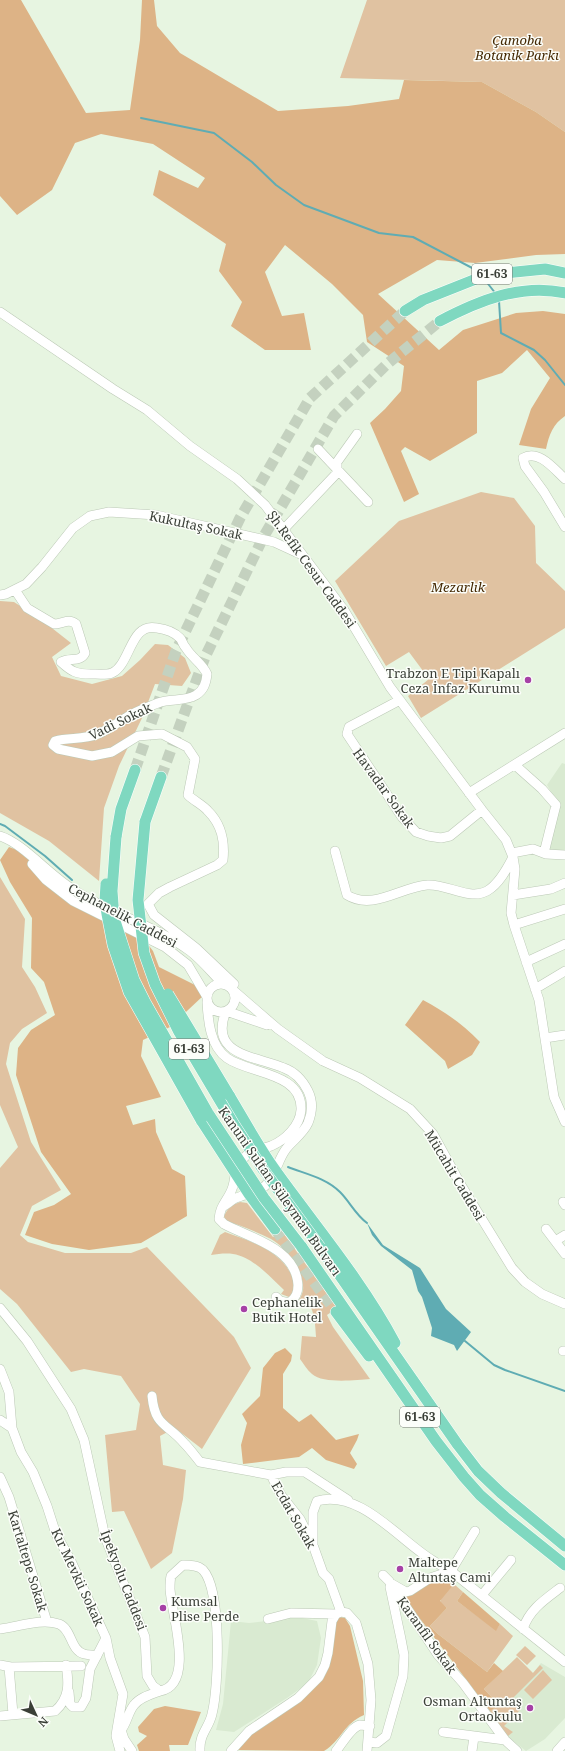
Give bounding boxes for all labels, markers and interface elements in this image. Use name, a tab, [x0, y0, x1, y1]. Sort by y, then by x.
park label: Çamoba Botanik Parkı	[474, 31, 559, 64]
road number: 61-63	[472, 264, 512, 284]
street label: Kukultaş Sokak	[148, 506, 245, 544]
street label: Şh.Refik Cesur Caddesi	[263, 507, 361, 631]
park label: Mezarlık	[430, 578, 486, 596]
place label: Trabzon E Tipi Kapalı Ceza İnfaz Kurumu	[386, 664, 520, 697]
marker: Trabzon E Tipi Kapalı Ceza İnfaz Kurumu	[523, 675, 533, 685]
street label: Vadi Sokak	[86, 698, 155, 744]
street label: Havadar Sokak	[349, 745, 419, 832]
street label: Cephanelik Caddesi	[65, 879, 181, 951]
road number: 61-63	[169, 1039, 209, 1059]
street label: Kanuni Sultan Süleyman Bulvarı	[214, 1103, 346, 1279]
street label: Mücahit Caddesi	[421, 1126, 489, 1224]
place label: Cephanelik Butik Hotel	[252, 1293, 322, 1326]
marker: Cephanelik Butik Hotel	[239, 1304, 249, 1314]
road number: 61-63	[400, 1407, 440, 1427]
street label: Ecdat Sokak	[267, 1478, 321, 1552]
street label: Kartaltepe Sokak	[4, 1508, 52, 1614]
street label: Kır Mevkii Sokak	[47, 1525, 109, 1629]
street label: İpekyolu Caddesi	[97, 1527, 151, 1633]
place label: Maltepe Altıntaş Cami	[408, 1553, 491, 1586]
marker: Maltepe Altıntaş Cami	[395, 1564, 405, 1574]
place label: Kumsal Plise Perde	[171, 1592, 239, 1625]
street label: Karanfil Sokak	[393, 1593, 461, 1677]
marker: Kumsal Plise Perde	[158, 1603, 168, 1613]
place label: Osman Altuntaş Ortaokulu	[423, 1692, 522, 1725]
north arrow	[16, 1695, 56, 1735]
marker: Osman Altuntaş Ortaokulu	[525, 1703, 535, 1713]
text: N	[35, 1714, 52, 1731]

